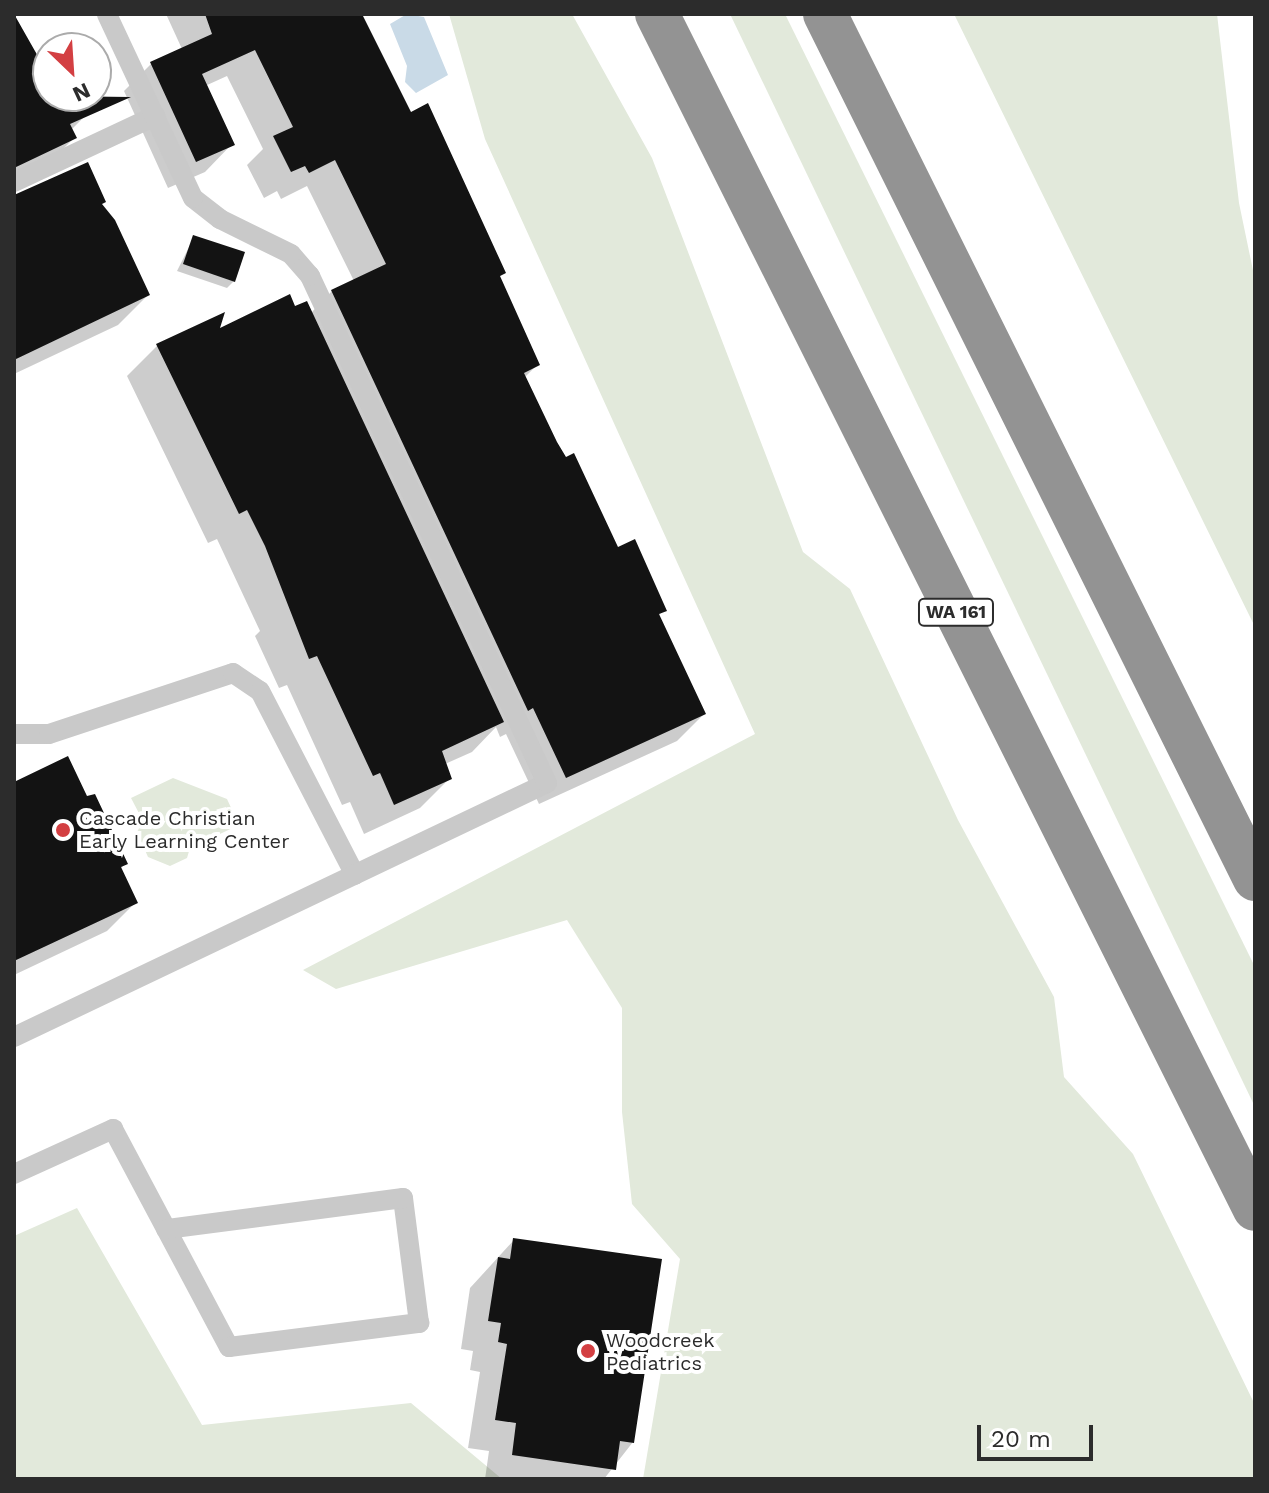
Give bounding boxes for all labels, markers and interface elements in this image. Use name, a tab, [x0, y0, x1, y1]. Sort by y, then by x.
north arrow	[32, 32, 112, 112]
text: N	[69, 78, 94, 107]
road number: WA 161	[916, 598, 996, 626]
place label: Cascade Christian Early Learning Center	[79, 806, 290, 853]
marker: Cascade Christian Early Learning Center	[54, 821, 72, 839]
place label: Woodcreek Pediatrics	[606, 1328, 715, 1375]
marker: Woodcreek Pediatrics	[577, 1340, 599, 1362]
scale bar	[981, 1409, 1097, 1459]
text: 20 m	[991, 1425, 1051, 1453]

